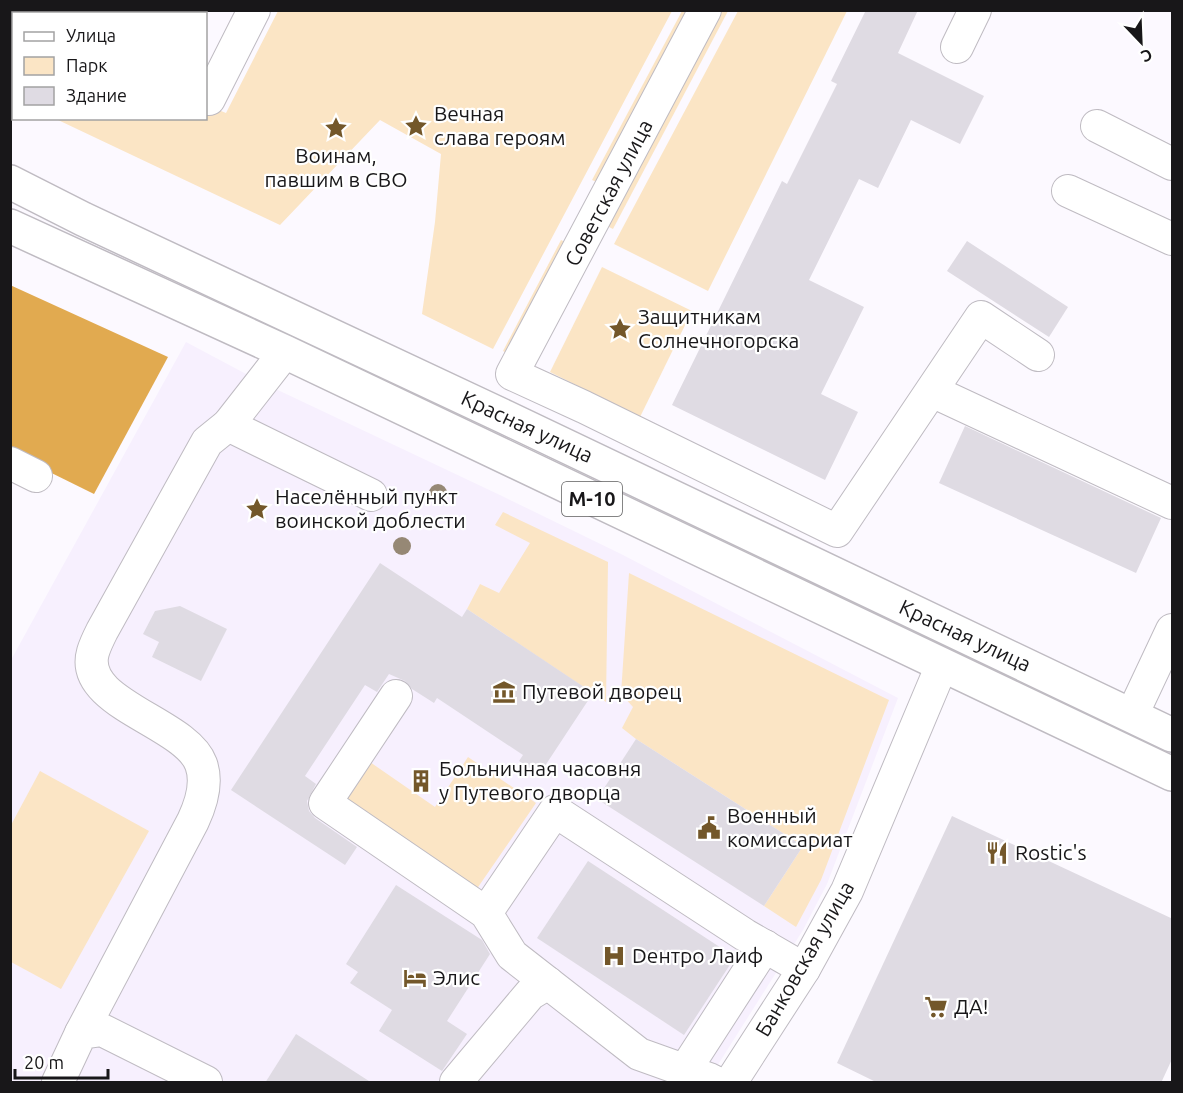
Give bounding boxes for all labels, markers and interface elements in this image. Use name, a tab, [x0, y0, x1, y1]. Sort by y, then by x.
legend	[12, 12, 207, 120]
north arrow	[1111, 12, 1171, 72]
text: Улица	[66, 25, 116, 45]
text: С	[1139, 46, 1155, 66]
text: Парк	[66, 55, 107, 75]
text: Здание	[66, 85, 127, 105]
place label: Вечная слава героям	[434, 101, 566, 149]
place icon: Вечная слава героям	[403, 113, 429, 139]
place icon: Воинам, павшим в СВО	[323, 115, 349, 141]
street label: Советская улица	[559, 115, 657, 270]
place label: Воинам, павшим в СВО	[265, 143, 407, 191]
place label: Защитникам Солнечногорска	[638, 304, 799, 352]
place icon: Защитникам Солнечногорска	[607, 316, 633, 342]
street label: Красная улица	[458, 385, 597, 467]
road number: М-10	[562, 482, 622, 516]
place label: Населённый пункт воинской доблести	[275, 484, 466, 532]
place icon: Населённый пункт воинской доблести	[244, 496, 270, 522]
street label: Красная улица	[896, 594, 1035, 676]
museum icon: Путевой дворец	[491, 679, 517, 705]
place label: Путевой дворец	[522, 679, 681, 703]
place label: Больничная часовня у Путевого дворца	[439, 756, 641, 804]
building icon: Больничная часовня у Путевого дворца	[408, 768, 434, 794]
place label: Военный комиссариат	[727, 803, 853, 851]
public building icon: Военный комиссариат	[696, 815, 722, 841]
restaurant icon: Rostic's	[984, 840, 1010, 866]
place label: Rostic's	[1015, 840, 1087, 864]
street label: Банковская улица	[750, 877, 858, 1040]
hospital icon: Dентро Лаиф	[601, 943, 627, 969]
place label: Dентро Лаиф	[632, 943, 763, 967]
hotel icon: Элис	[402, 965, 428, 991]
place label: Элис	[433, 965, 480, 989]
supermarket icon: ДА!	[923, 994, 949, 1020]
place label: ДА!	[954, 994, 989, 1018]
scale bar	[15, 1042, 108, 1080]
text: 20 m	[24, 1052, 64, 1072]

